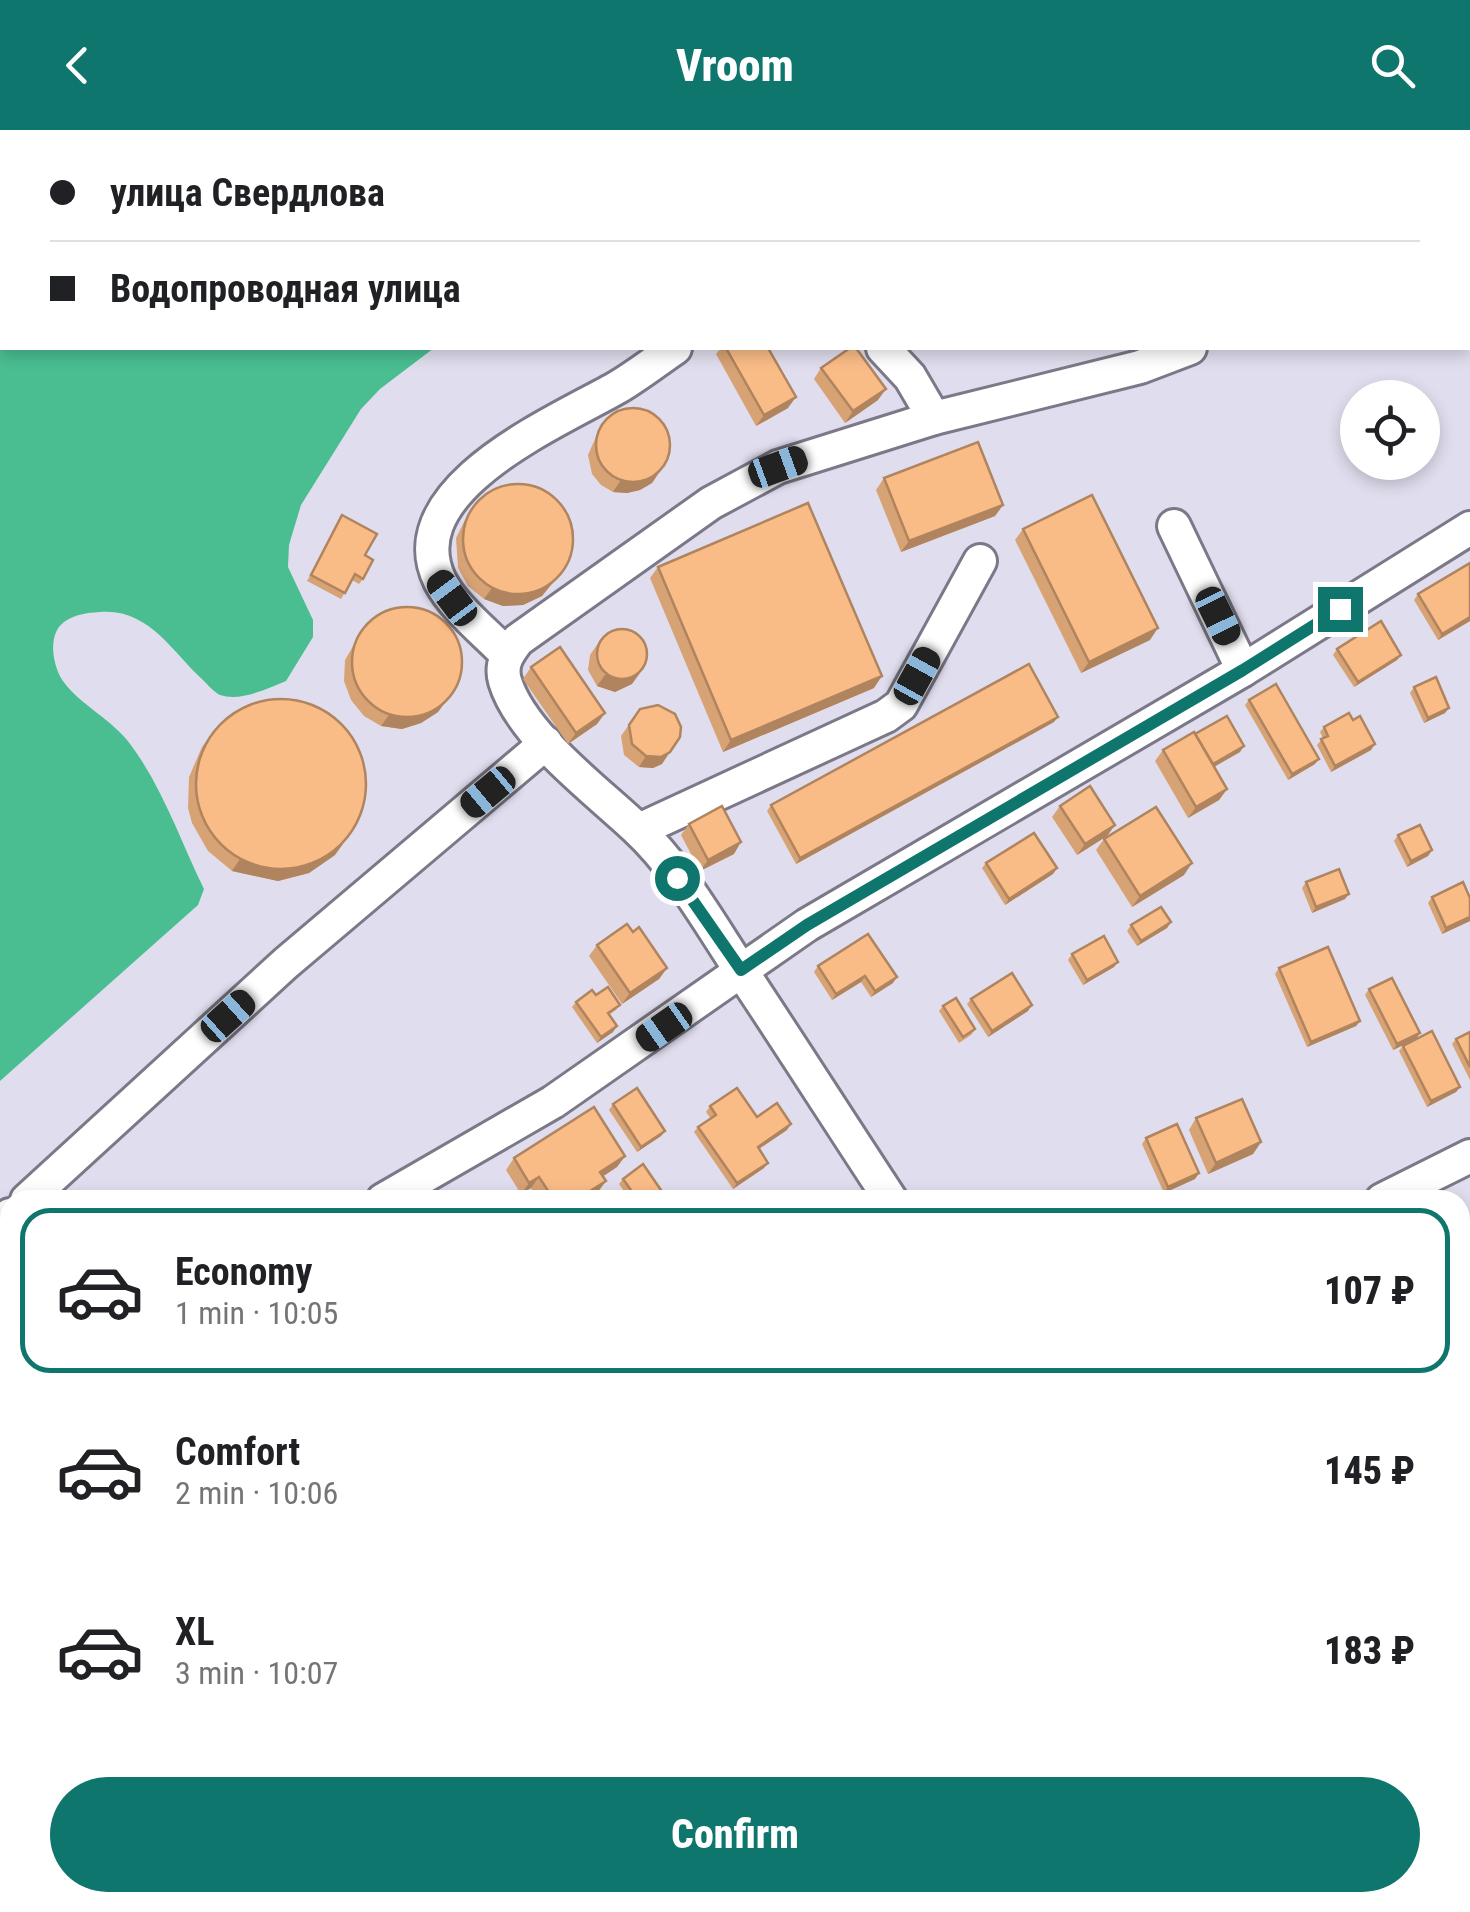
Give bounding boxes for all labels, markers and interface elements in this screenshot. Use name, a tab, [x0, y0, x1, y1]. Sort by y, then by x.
icon: back	[50, 38, 105, 93]
icon: search	[1365, 38, 1420, 93]
text: Vroom	[676, 39, 794, 92]
text: улица Свердлова	[110, 171, 385, 215]
text: Водопроводная улица	[110, 267, 461, 311]
map controls	[1340, 380, 1440, 480]
button: locate	[1340, 380, 1440, 480]
car	[745, 443, 811, 491]
car	[422, 565, 482, 631]
car	[1191, 582, 1245, 650]
route end	[1318, 587, 1363, 632]
car	[889, 642, 945, 710]
car	[455, 761, 521, 823]
route start	[655, 856, 700, 901]
car	[196, 985, 260, 1047]
car	[631, 998, 697, 1056]
icon: car	[55, 1246, 145, 1336]
text: Economy	[175, 1250, 312, 1294]
text: 107 ₽	[1324, 1269, 1415, 1313]
text: 1 min · 10:05	[175, 1294, 338, 1332]
icon: car	[55, 1426, 145, 1516]
text: Comfort	[175, 1430, 300, 1474]
text: 145 ₽	[1324, 1449, 1415, 1493]
text: 2 min · 10:06	[175, 1474, 338, 1512]
icon: car	[55, 1606, 145, 1696]
text: XL	[175, 1610, 214, 1654]
text: 183 ₽	[1324, 1629, 1415, 1673]
text: 3 min · 10:07	[175, 1654, 338, 1692]
button: Confirm	[50, 1777, 1420, 1892]

